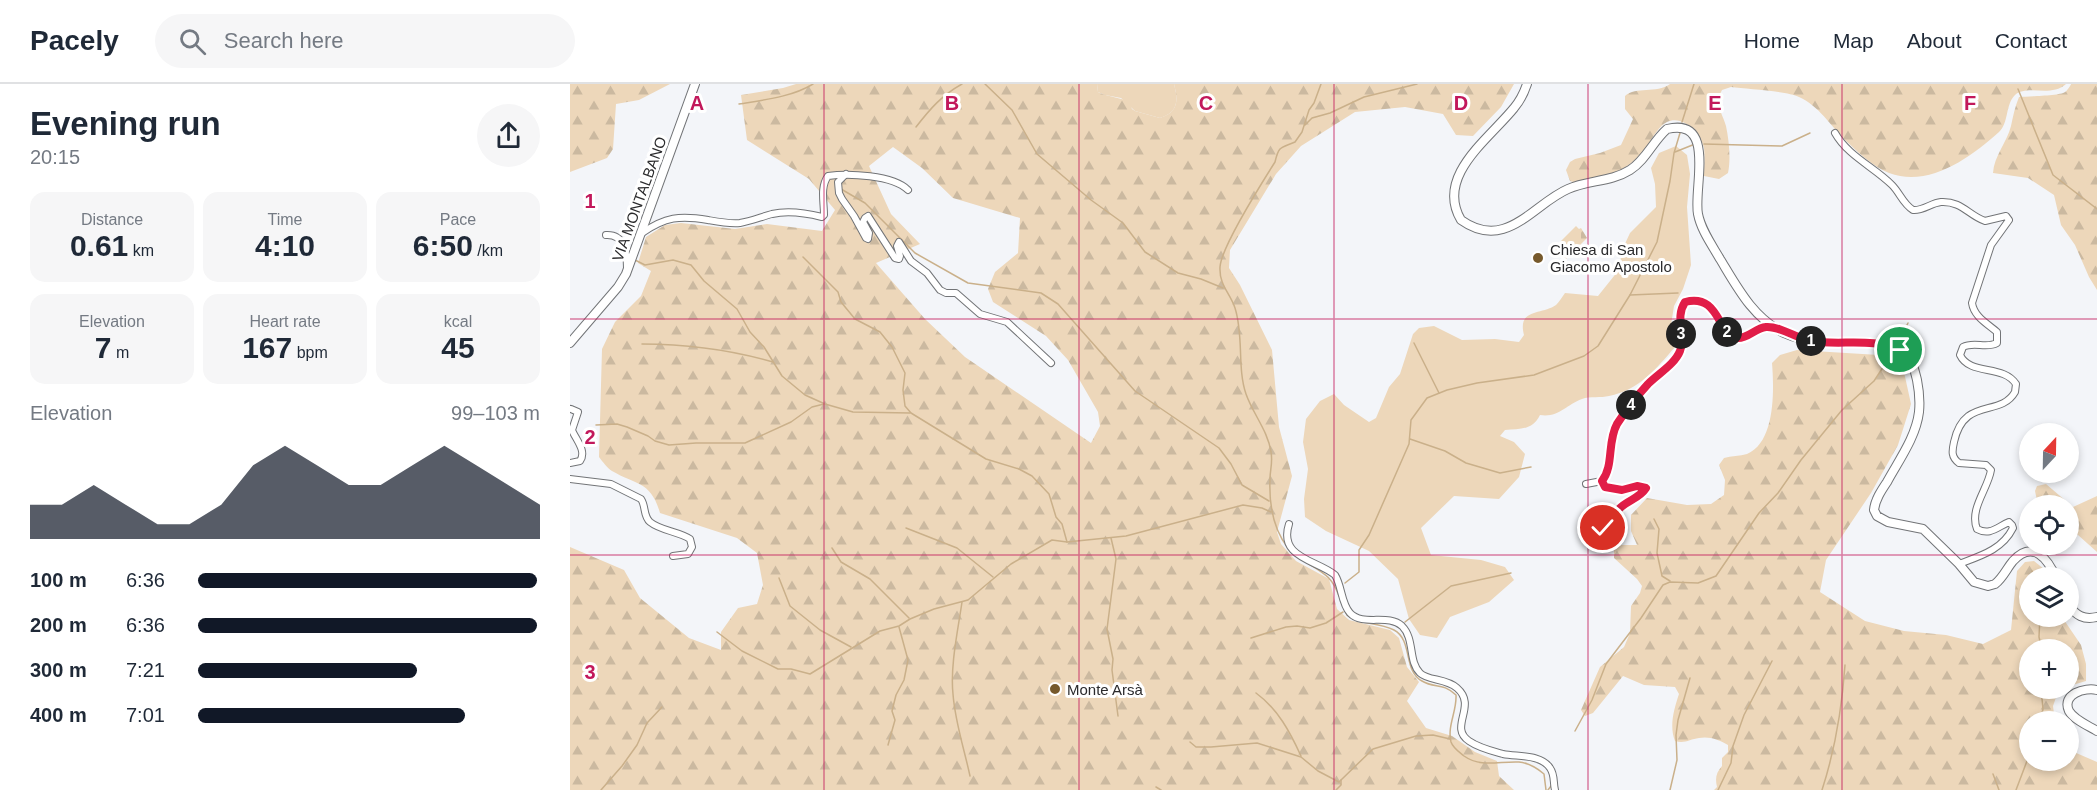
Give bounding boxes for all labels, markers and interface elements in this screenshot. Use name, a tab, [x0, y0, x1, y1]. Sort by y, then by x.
search box	[155, 14, 575, 68]
text: Pacely	[30, 25, 119, 56]
icon: search	[176, 25, 209, 58]
text: Search here	[224, 28, 344, 53]
text: Home	[1744, 29, 1800, 52]
text: Map	[1833, 29, 1874, 52]
text: About	[1907, 29, 1962, 52]
text: Contact	[1995, 29, 2067, 52]
text: A	[690, 92, 704, 114]
text: B	[945, 92, 959, 114]
text: C	[1199, 92, 1213, 114]
text: D	[1454, 92, 1468, 114]
text: E	[1708, 92, 1722, 114]
text: F	[1964, 92, 1976, 114]
button: share	[477, 104, 540, 167]
text: Evening run	[30, 105, 221, 142]
street label: VIA MONTALBANO	[609, 134, 669, 264]
text: 20:15	[30, 146, 80, 168]
text: 1	[584, 190, 596, 212]
text: Distance	[81, 211, 143, 228]
text: Time	[268, 211, 302, 228]
text: Pace	[440, 211, 476, 228]
text: 0.61	[70, 229, 128, 262]
text: 4:10	[255, 229, 315, 262]
text: 6:50	[413, 229, 473, 262]
place label: Chiesa di San Giacomo Apostolo	[1550, 241, 1672, 275]
text: km	[128, 242, 154, 259]
text: /km	[473, 242, 503, 259]
marker: Chiesa di San Giacomo Apostolo	[1531, 251, 1545, 265]
text: Elevation	[79, 313, 145, 330]
text: Heart rate	[249, 313, 321, 330]
text: kcal	[444, 313, 472, 330]
pin: 2	[1712, 317, 1742, 347]
pin: 3	[1666, 319, 1696, 349]
text: 2	[1723, 323, 1731, 340]
pin	[1874, 324, 1925, 375]
text: 3	[1677, 325, 1685, 342]
pin: 1	[1796, 326, 1826, 356]
text: 7	[95, 331, 111, 364]
text: 167	[242, 331, 292, 364]
text: 45	[441, 331, 475, 364]
text: 1	[1807, 332, 1815, 349]
icon: arrive	[1883, 333, 1916, 366]
text: m	[111, 344, 129, 361]
text: bpm	[292, 344, 328, 361]
pin: 4	[1616, 390, 1646, 420]
text: 4	[1627, 396, 1635, 413]
text: Elevation	[30, 402, 112, 424]
text: 99–103 m	[451, 402, 540, 424]
north arrow	[2019, 423, 2079, 483]
map controls	[2019, 423, 2079, 771]
text: 2	[584, 426, 596, 448]
button: locate	[2019, 495, 2079, 555]
pin	[1577, 502, 1628, 553]
icon: check	[1586, 511, 1619, 544]
button: layers	[2019, 567, 2079, 627]
text: 100 m	[30, 569, 87, 591]
text: 6:36	[126, 569, 165, 591]
text: 200 m	[30, 614, 87, 636]
text: 6:36	[126, 614, 165, 636]
button: +	[2019, 639, 2079, 699]
text: 300 m	[30, 659, 87, 681]
text: 7:21	[126, 659, 165, 681]
text: 3	[584, 661, 596, 683]
place label: Monte Arsà	[1067, 681, 1144, 698]
marker: Monte Arsà	[1048, 682, 1062, 696]
text: 400 m	[30, 704, 87, 726]
text: 7:01	[126, 704, 165, 726]
button: −	[2019, 711, 2079, 771]

